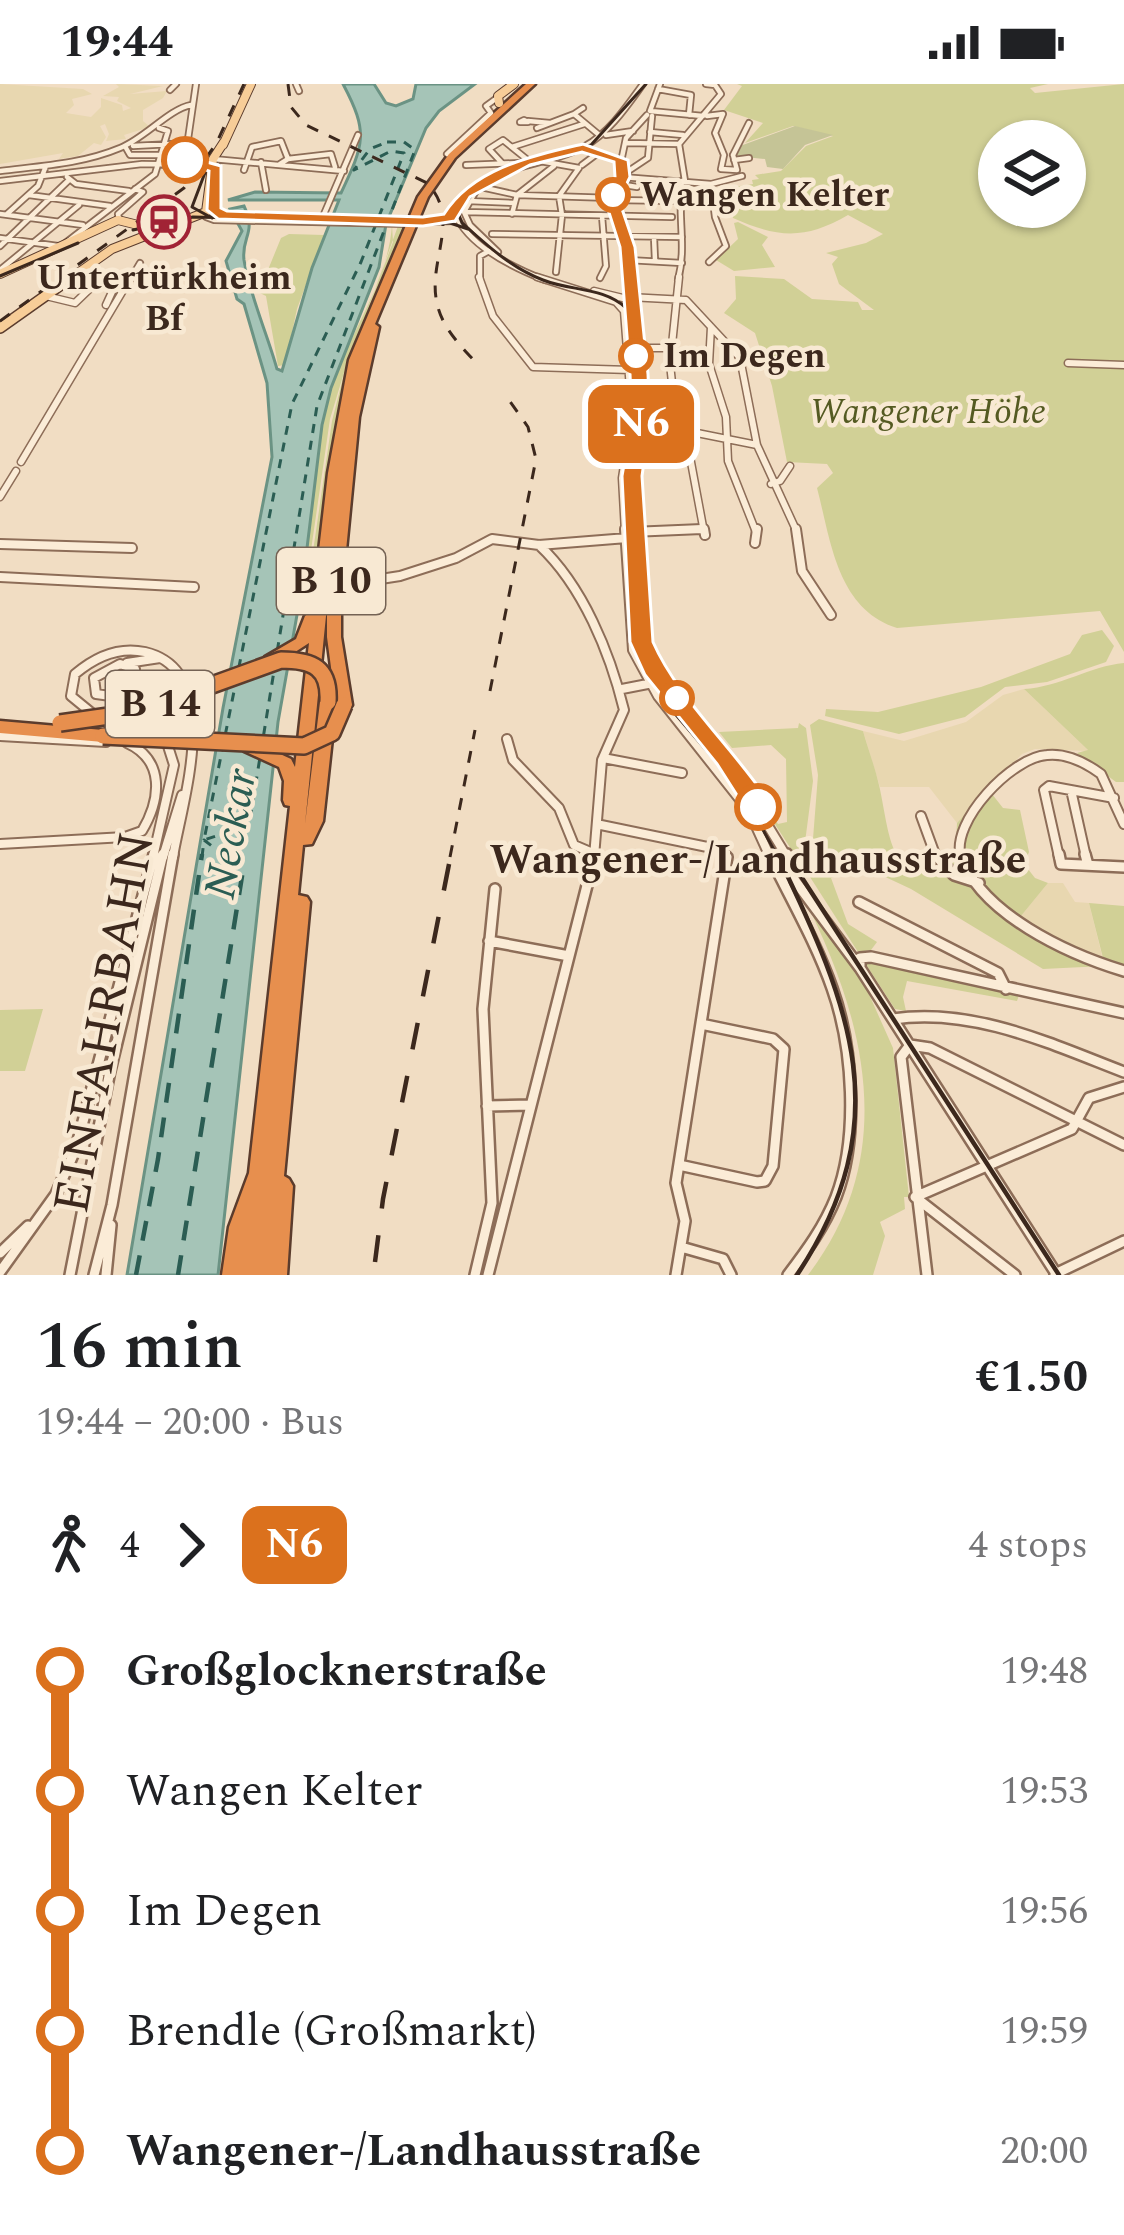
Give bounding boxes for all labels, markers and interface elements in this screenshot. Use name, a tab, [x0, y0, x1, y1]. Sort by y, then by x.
text: 19:44	[60, 8, 173, 77]
map controls	[978, 120, 1086, 228]
button: layers	[978, 120, 1086, 228]
unlabelled marker	[163, 138, 207, 182]
place label: Wangen Kelter	[640, 168, 890, 223]
marker: Wangen Kelter	[597, 179, 629, 211]
station icon: Untertürkheim Bf	[136, 194, 192, 250]
place label: Untertürkheim Bf	[36, 251, 292, 347]
place label: Im Degen	[663, 329, 826, 384]
marker: Im Degen	[620, 340, 652, 372]
line badge: N6	[587, 385, 695, 463]
park label: Wangener Höhe	[810, 385, 1046, 440]
text: N6	[612, 392, 670, 455]
road number: B 10	[277, 548, 385, 614]
road number: B 14	[106, 671, 214, 737]
unlabelled marker	[661, 682, 693, 714]
water label: Neckar	[186, 763, 276, 905]
marker: Wangener-/Landhausstraße	[736, 785, 780, 829]
street label: EINFAHRBAHN	[33, 826, 177, 1220]
place label: Wangener-/Landhausstraße	[490, 829, 1026, 892]
text: 16 min	[36, 1297, 243, 1398]
text: €1.50	[975, 1343, 1088, 1412]
text: 19:44 – 20:00 · Bus	[36, 1393, 344, 1452]
icon: walk	[36, 1512, 102, 1578]
icon: forward	[158, 1512, 224, 1578]
text: N6	[266, 1513, 323, 1576]
text: 4	[120, 1516, 140, 1575]
text: 4 stops	[968, 1516, 1088, 1575]
text: Großglocknerstraße	[126, 1637, 547, 1706]
text: 19:48	[1000, 1642, 1088, 1701]
text: Wangen Kelter	[126, 1757, 423, 1826]
text: 19:53	[1000, 1762, 1088, 1821]
text: Im Degen	[126, 1877, 322, 1946]
text: 19:56	[1000, 1882, 1088, 1941]
text: Brendle (Großmarkt)	[126, 1997, 537, 2066]
text: 19:59	[1000, 2002, 1088, 2061]
text: Wangener-/Landhausstraße	[126, 2117, 701, 2186]
text: 20:00	[1000, 2122, 1088, 2181]

